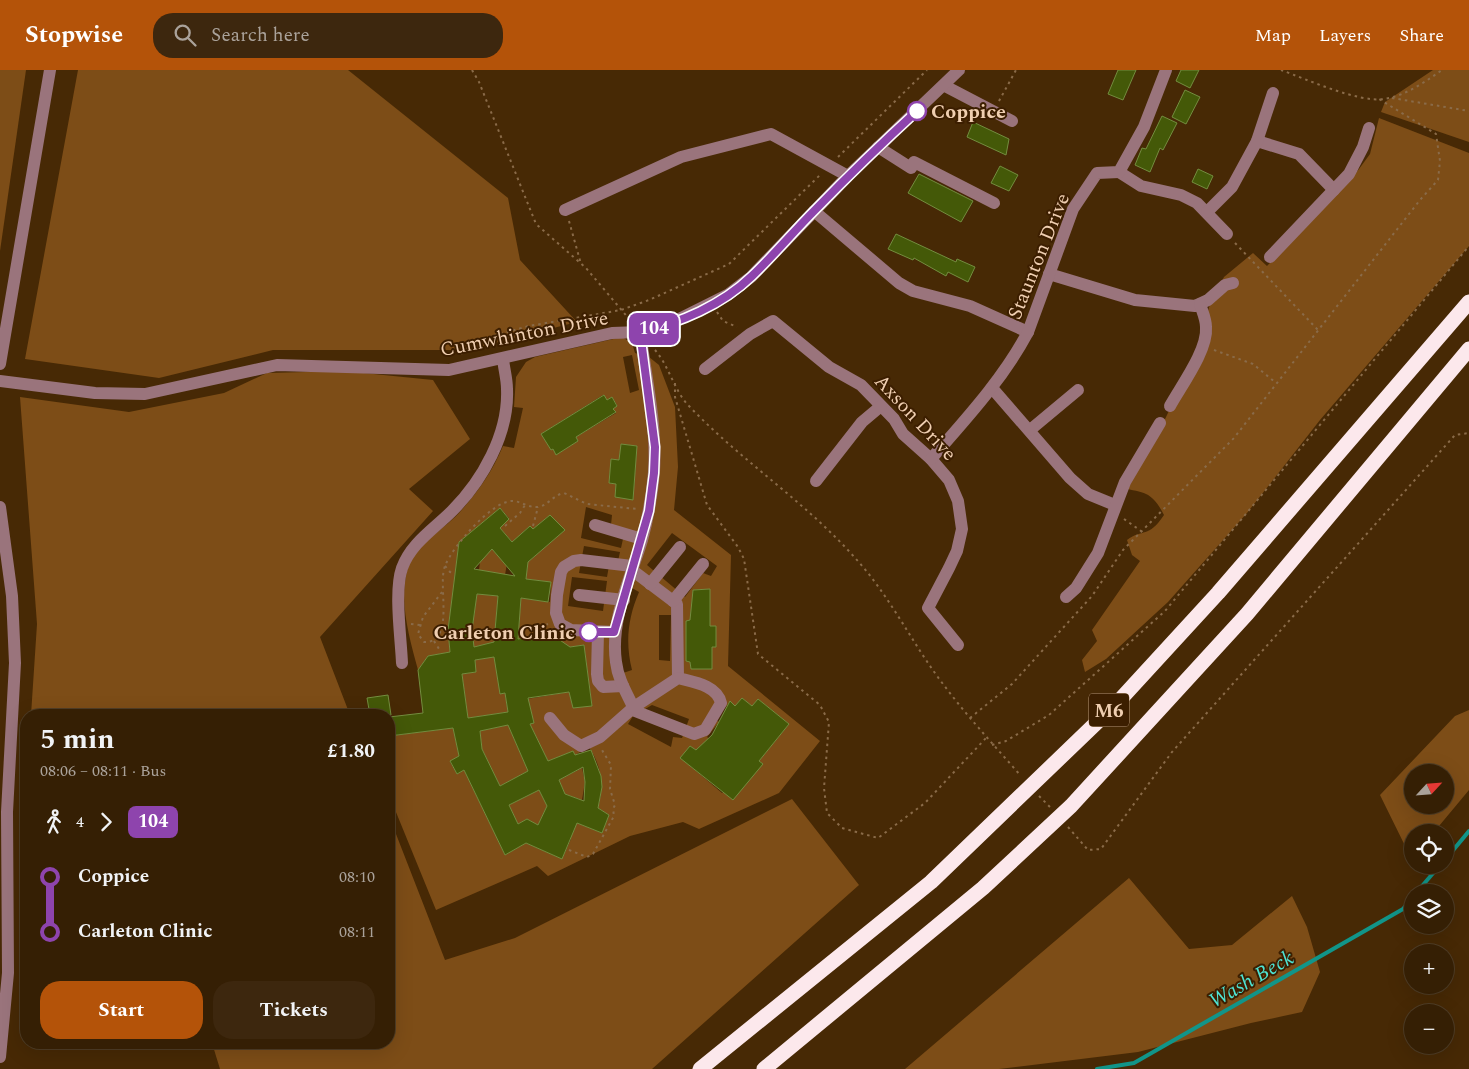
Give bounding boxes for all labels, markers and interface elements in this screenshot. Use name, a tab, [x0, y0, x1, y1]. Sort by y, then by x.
search box	[153, 13, 503, 58]
text: Stopwise	[25, 17, 123, 53]
icon: search	[171, 21, 199, 49]
text: Search here	[211, 21, 310, 50]
text: Map	[1255, 22, 1291, 49]
text: Layers	[1319, 22, 1371, 49]
text: Share	[1399, 22, 1444, 49]
place label: Coppice	[931, 97, 1006, 127]
marker: Coppice	[907, 101, 927, 121]
street label: Staunton Drive	[1000, 189, 1078, 324]
street label: Cumwhinton Drive	[438, 303, 611, 365]
line badge: 104	[625, 313, 683, 345]
text: 104	[639, 315, 669, 342]
street label: Axson Drive	[867, 367, 964, 468]
place label: Carleton Clinic	[434, 618, 575, 648]
marker: Carleton Clinic	[579, 622, 599, 642]
road number: M6	[1089, 694, 1129, 726]
text: 5 min	[40, 718, 115, 761]
text: £1.80	[327, 737, 375, 766]
text: 08:06 – 08:11 · Bus	[40, 759, 166, 783]
north arrow	[1404, 764, 1454, 814]
map controls	[1404, 764, 1454, 1054]
icon: walk	[40, 808, 68, 836]
icon: forward	[92, 808, 120, 836]
text: 104	[138, 808, 168, 835]
text: 4	[76, 810, 84, 834]
button: locate	[1404, 824, 1454, 874]
text: Coppice	[78, 862, 149, 891]
text: 08:10	[339, 865, 375, 889]
button: layers	[1404, 884, 1454, 934]
text: Carleton Clinic	[78, 917, 212, 946]
text: 08:11	[339, 920, 375, 944]
water label: Wash Beck	[1203, 942, 1300, 1017]
button: +	[1404, 944, 1454, 994]
button: Start	[40, 981, 203, 1039]
button: Tickets	[213, 981, 375, 1039]
button: −	[1404, 1004, 1454, 1054]

